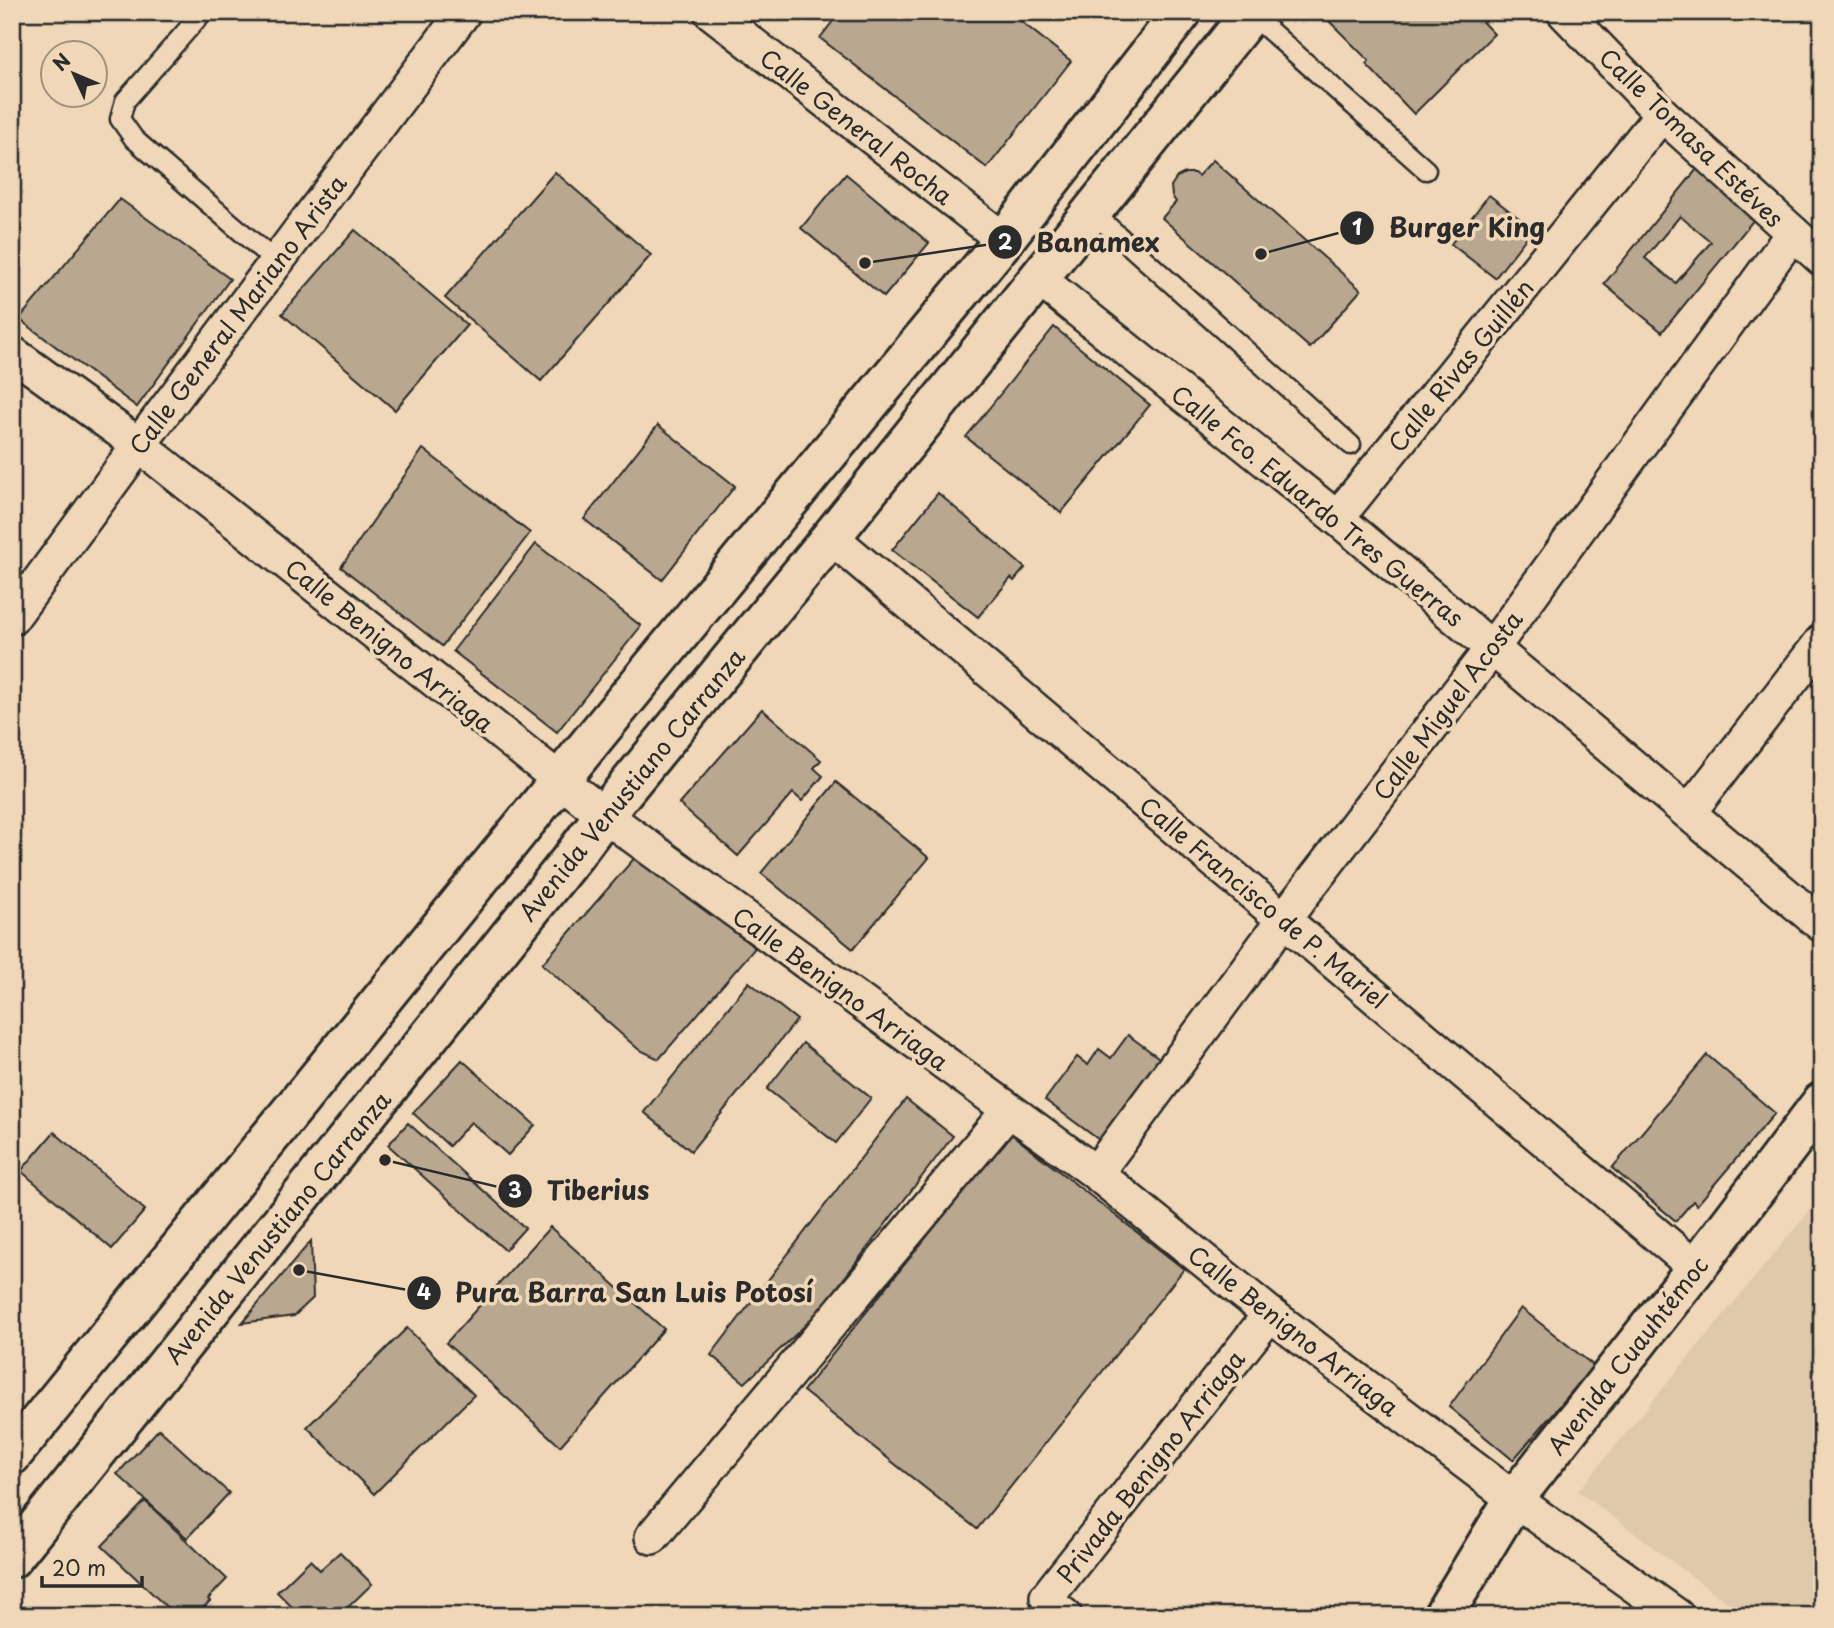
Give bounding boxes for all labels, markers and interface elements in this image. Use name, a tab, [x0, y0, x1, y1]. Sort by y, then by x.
north arrow	[38, 38, 108, 108]
street label: Calle General Rocha	[753, 39, 961, 213]
street label: Calle Tomasa Estéves	[1592, 39, 1792, 235]
text: N	[46, 46, 76, 77]
street label: Calle General Mariano Arista	[120, 166, 355, 462]
callout: Burger King	[1339, 204, 1559, 251]
text: Burger King	[1389, 207, 1545, 246]
text: 1	[1352, 210, 1362, 242]
callout: Banamex	[988, 219, 1174, 266]
text: Banamex	[1036, 222, 1160, 261]
text: 2	[998, 225, 1013, 257]
street label: Calle Rivas Guillén	[1379, 271, 1541, 459]
street label: Calle Fco. Eduardo Tres Guerras	[1164, 375, 1472, 635]
street label: Calle Benigno Arriaga	[278, 549, 502, 741]
street label: Calle Miguel Acosta	[1364, 603, 1530, 807]
street label: Avenida Venustiano Carranza	[509, 639, 753, 928]
street label: Calle Francisco de P. Mariel	[1132, 787, 1396, 1017]
street label: Calle Benigno Arriaga	[726, 897, 956, 1079]
street label: Avenida Venustiano Carranza	[155, 1082, 399, 1371]
callout: Tiberius	[498, 1167, 663, 1214]
text: Tiberius	[547, 1170, 649, 1209]
text: 3	[508, 1173, 522, 1205]
street label: Calle Benigno Arriaga	[1181, 1236, 1407, 1424]
street label: Avenida Cuauhtémoc	[1538, 1248, 1716, 1462]
callout: Pura Barra San Luis Potosí	[407, 1269, 827, 1316]
text: Pura Barra San Luis Potosí	[455, 1272, 814, 1311]
text: 4	[417, 1275, 431, 1307]
street label: Privada Benigno Arriaga	[1047, 1342, 1253, 1590]
scale bar	[42, 1544, 142, 1588]
text: 20 m	[52, 1551, 106, 1583]

